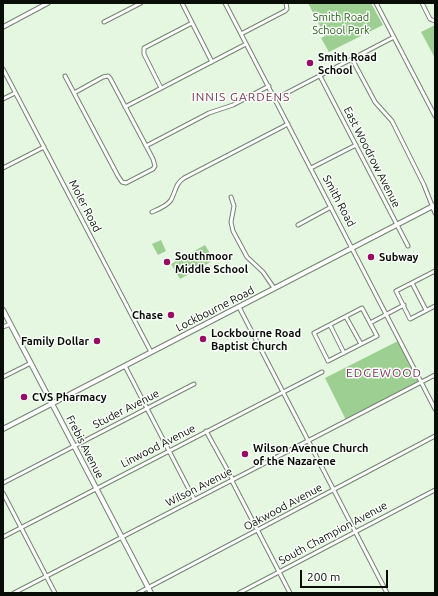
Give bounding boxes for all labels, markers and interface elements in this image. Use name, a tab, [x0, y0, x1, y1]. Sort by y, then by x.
park label: Smith Road School Park	[312, 10, 370, 36]
place label: Smith Road School	[318, 50, 377, 76]
marker: Smith Road School	[305, 58, 315, 68]
district label: INNIS GARDENS	[192, 90, 290, 104]
street label: East Woodrow Avenue	[341, 104, 403, 210]
street label: Smith Road	[320, 173, 358, 229]
street label: Moler Road	[66, 178, 104, 234]
place label: Southmoor Middle School	[175, 249, 248, 275]
place label: Subway	[379, 250, 418, 264]
marker: Subway	[366, 252, 376, 262]
marker: Southmoor Middle School	[162, 257, 172, 267]
street label: Lockbourne Road	[174, 284, 256, 334]
place label: Chase	[132, 308, 163, 322]
marker: Chase	[166, 310, 176, 320]
place label: Lockbourne Road Baptist Church	[211, 326, 301, 352]
place label: Family Dollar	[21, 334, 89, 348]
marker: Lockbourne Road Baptist Church	[198, 334, 208, 344]
marker: Family Dollar	[92, 336, 102, 346]
district label: EDGEWOOD	[346, 366, 422, 380]
street label: Studer Avenue	[91, 387, 161, 431]
place label: CVS Pharmacy	[32, 390, 106, 404]
marker: CVS Pharmacy	[19, 392, 29, 402]
street label: Frebis Avenue	[63, 413, 107, 481]
street label: Linwood Avenue	[118, 422, 198, 470]
place label: Wilson Avenue Church of the Nazarene	[253, 441, 369, 467]
marker: Wilson Avenue Church of the Nazarene	[240, 449, 250, 459]
street label: Wilson Avenue	[163, 465, 235, 509]
street label: Oakwood Avenue	[241, 481, 325, 533]
street label: South Champion Avenue	[276, 499, 390, 567]
scale bar	[302, 562, 390, 588]
text: 200 m	[307, 570, 340, 583]

